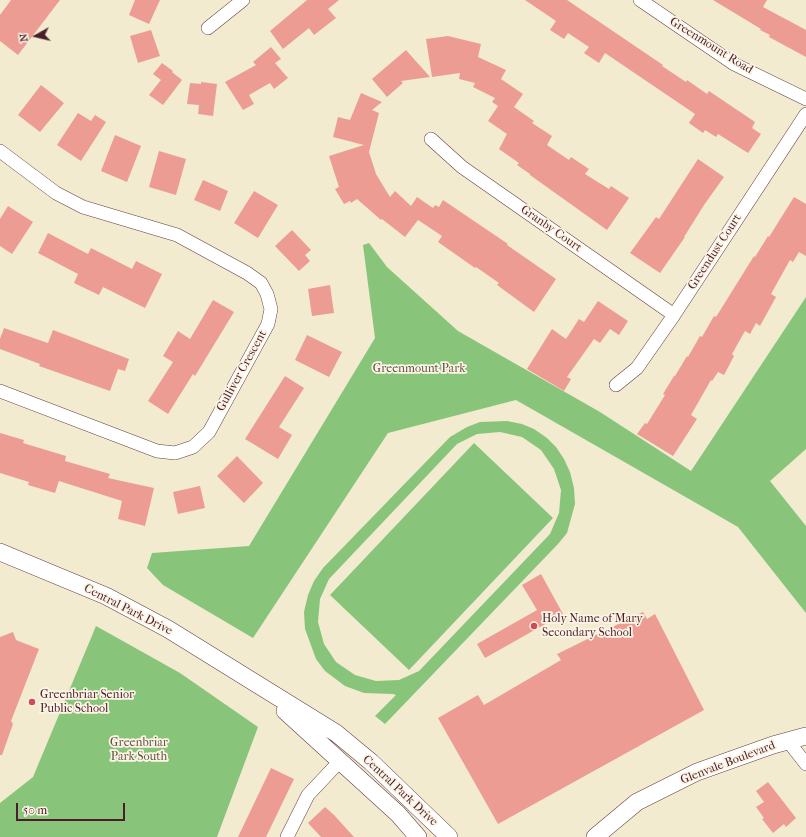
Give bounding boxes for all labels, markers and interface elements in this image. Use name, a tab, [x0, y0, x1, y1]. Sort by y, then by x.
street label: Greenmount Road	[667, 15, 755, 77]
north arrow	[16, 16, 56, 56]
text: N	[17, 33, 31, 43]
street label: Granby Court	[518, 203, 584, 255]
street label: Greendust Court	[685, 212, 745, 292]
street label: Gulliver Crescent	[214, 328, 270, 414]
park label: Greenmount Park	[373, 362, 465, 376]
street label: Central Park Drive	[81, 581, 175, 639]
place label: Holy Name of Mary Secondary School	[542, 612, 643, 640]
marker: Holy Name of Mary Secondary School	[529, 621, 539, 631]
place label: Greenbriar Senior Public School	[40, 688, 134, 716]
marker: Greenbriar Senior Public School	[27, 697, 37, 707]
park label: Greenbriar Park South	[110, 736, 168, 764]
street label: Glenvale Boulevard	[679, 738, 777, 788]
street label: Central Park Drive	[359, 752, 441, 830]
scale bar	[18, 795, 127, 821]
text: 50 m	[23, 803, 47, 817]

